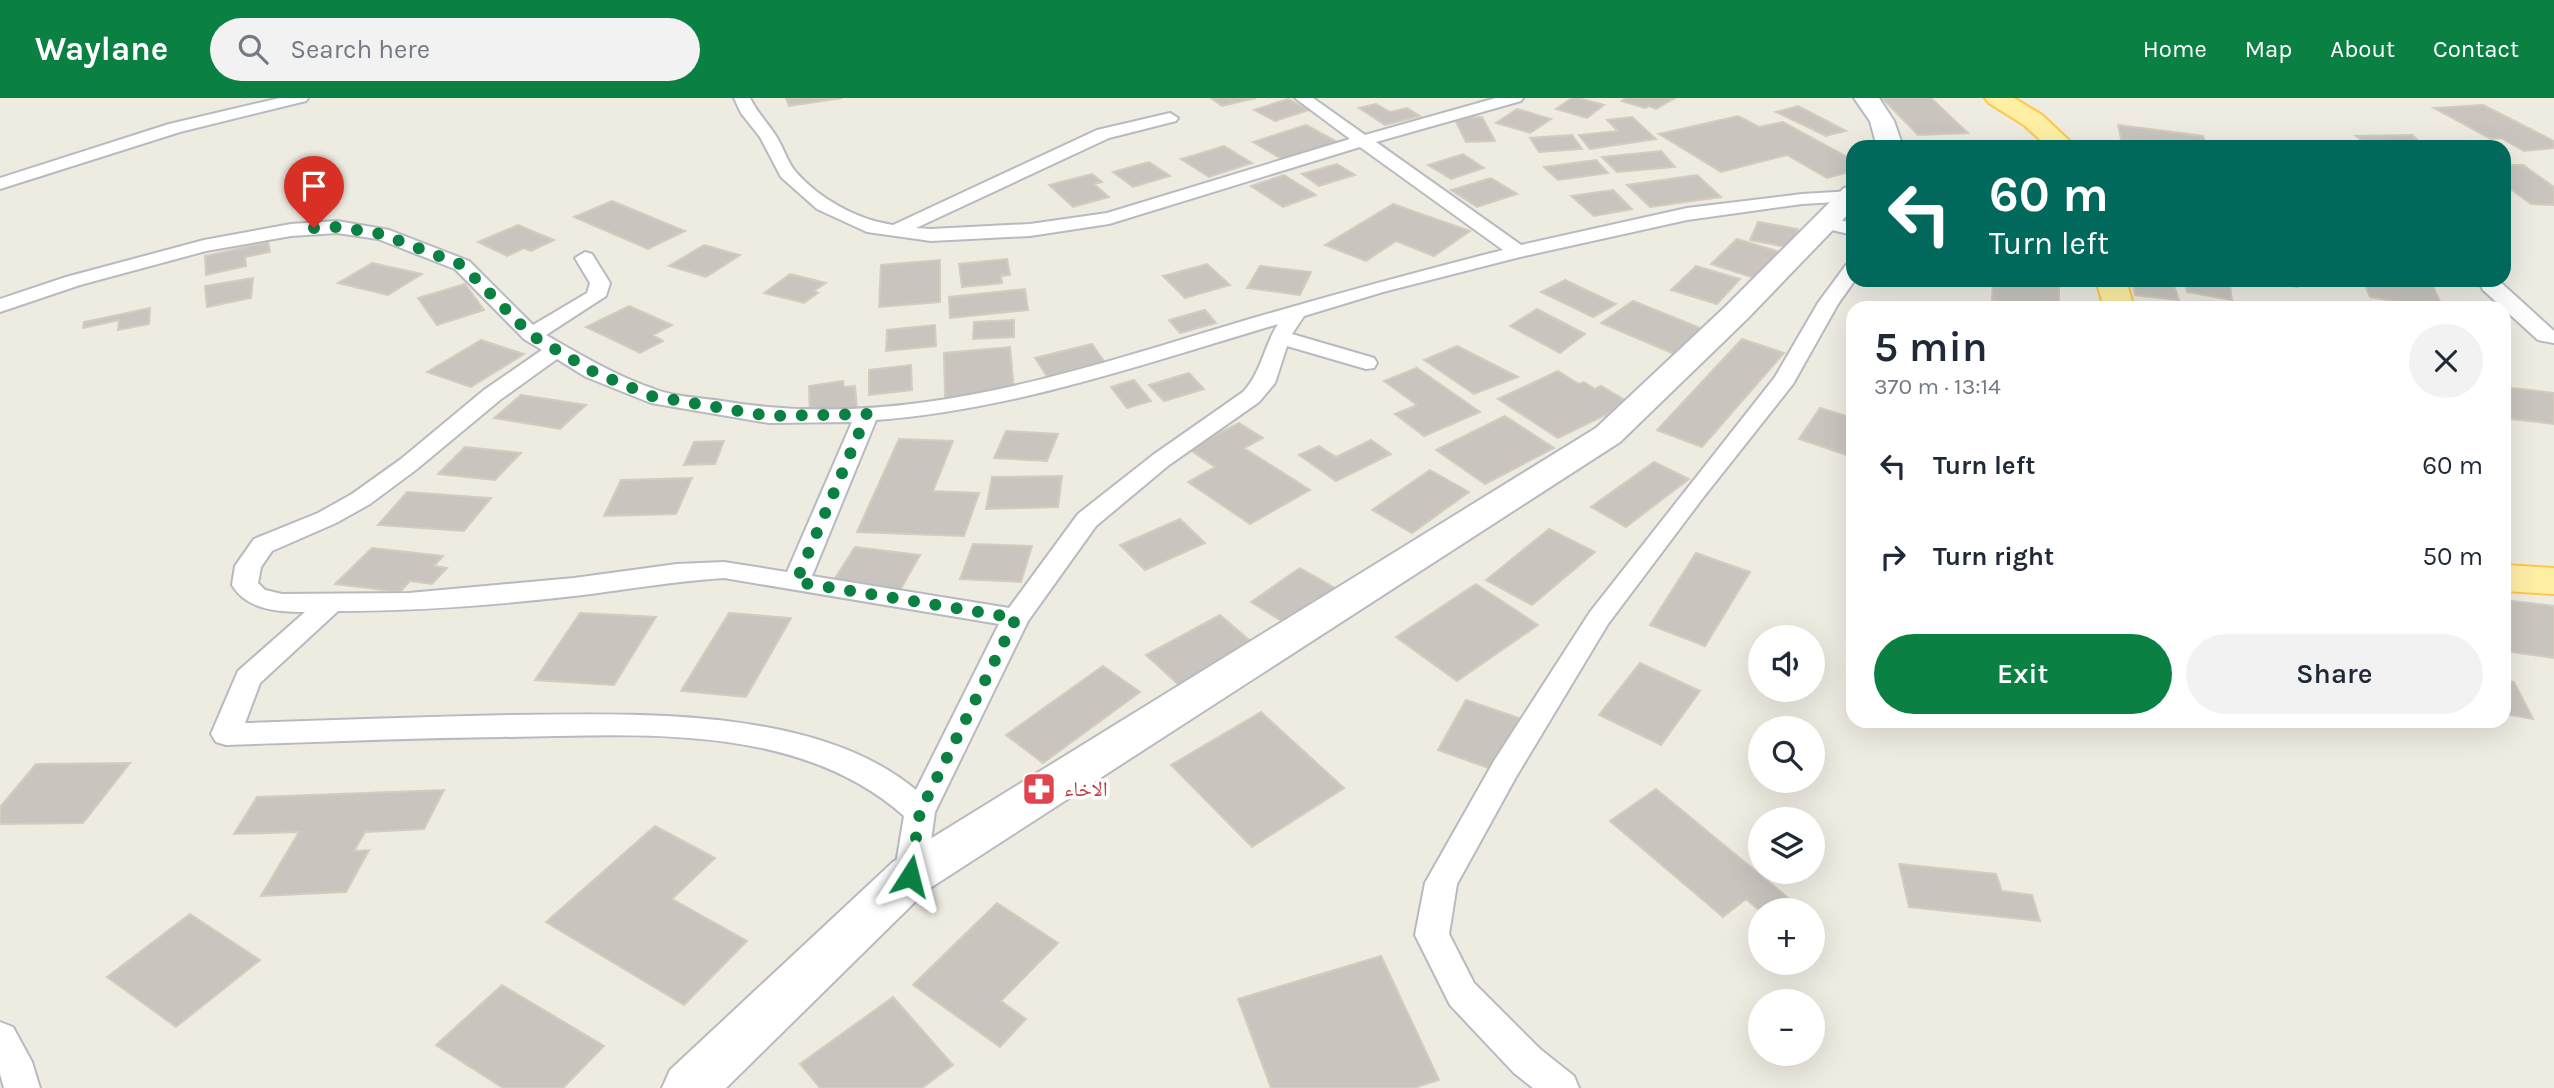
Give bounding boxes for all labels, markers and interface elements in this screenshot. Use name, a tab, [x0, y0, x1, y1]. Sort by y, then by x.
search box	[210, 18, 700, 81]
text: Waylane	[35, 30, 168, 68]
icon: search	[234, 30, 272, 68]
text: Search here	[290, 34, 430, 65]
text: Home	[2143, 35, 2207, 63]
text: Map	[2245, 35, 2292, 63]
text: About	[2330, 35, 2395, 63]
text: Contact	[2433, 35, 2519, 63]
pin	[284, 156, 344, 228]
text: 60 m	[1989, 166, 2109, 223]
icon: arrive	[295, 167, 333, 205]
icon: left	[1874, 168, 1965, 259]
text: Turn left	[1989, 225, 2109, 262]
text: 5 min	[1874, 322, 1988, 372]
button: close	[2409, 324, 2483, 398]
text: 370 m · 13:14	[1874, 373, 2001, 400]
icon: left	[1874, 447, 1912, 485]
text: Turn left	[1933, 450, 2035, 481]
text: 60 m	[2422, 450, 2483, 481]
icon: right	[1874, 538, 1912, 576]
text: Turn right	[1933, 541, 2054, 572]
text: 50 m	[2422, 541, 2483, 572]
map controls	[1748, 625, 1825, 1066]
button: sound	[1748, 625, 1825, 702]
button: Exit	[1874, 634, 2172, 714]
button: Share	[2186, 634, 2483, 714]
button: search	[1748, 716, 1825, 793]
pharmacy icon: الاخاء	[1020, 770, 1058, 808]
place label: الاخاء	[1064, 777, 1108, 801]
button: layers	[1748, 807, 1825, 884]
position arrow	[873, 839, 947, 913]
button: +	[1748, 898, 1825, 975]
button: −	[1748, 989, 1825, 1066]

